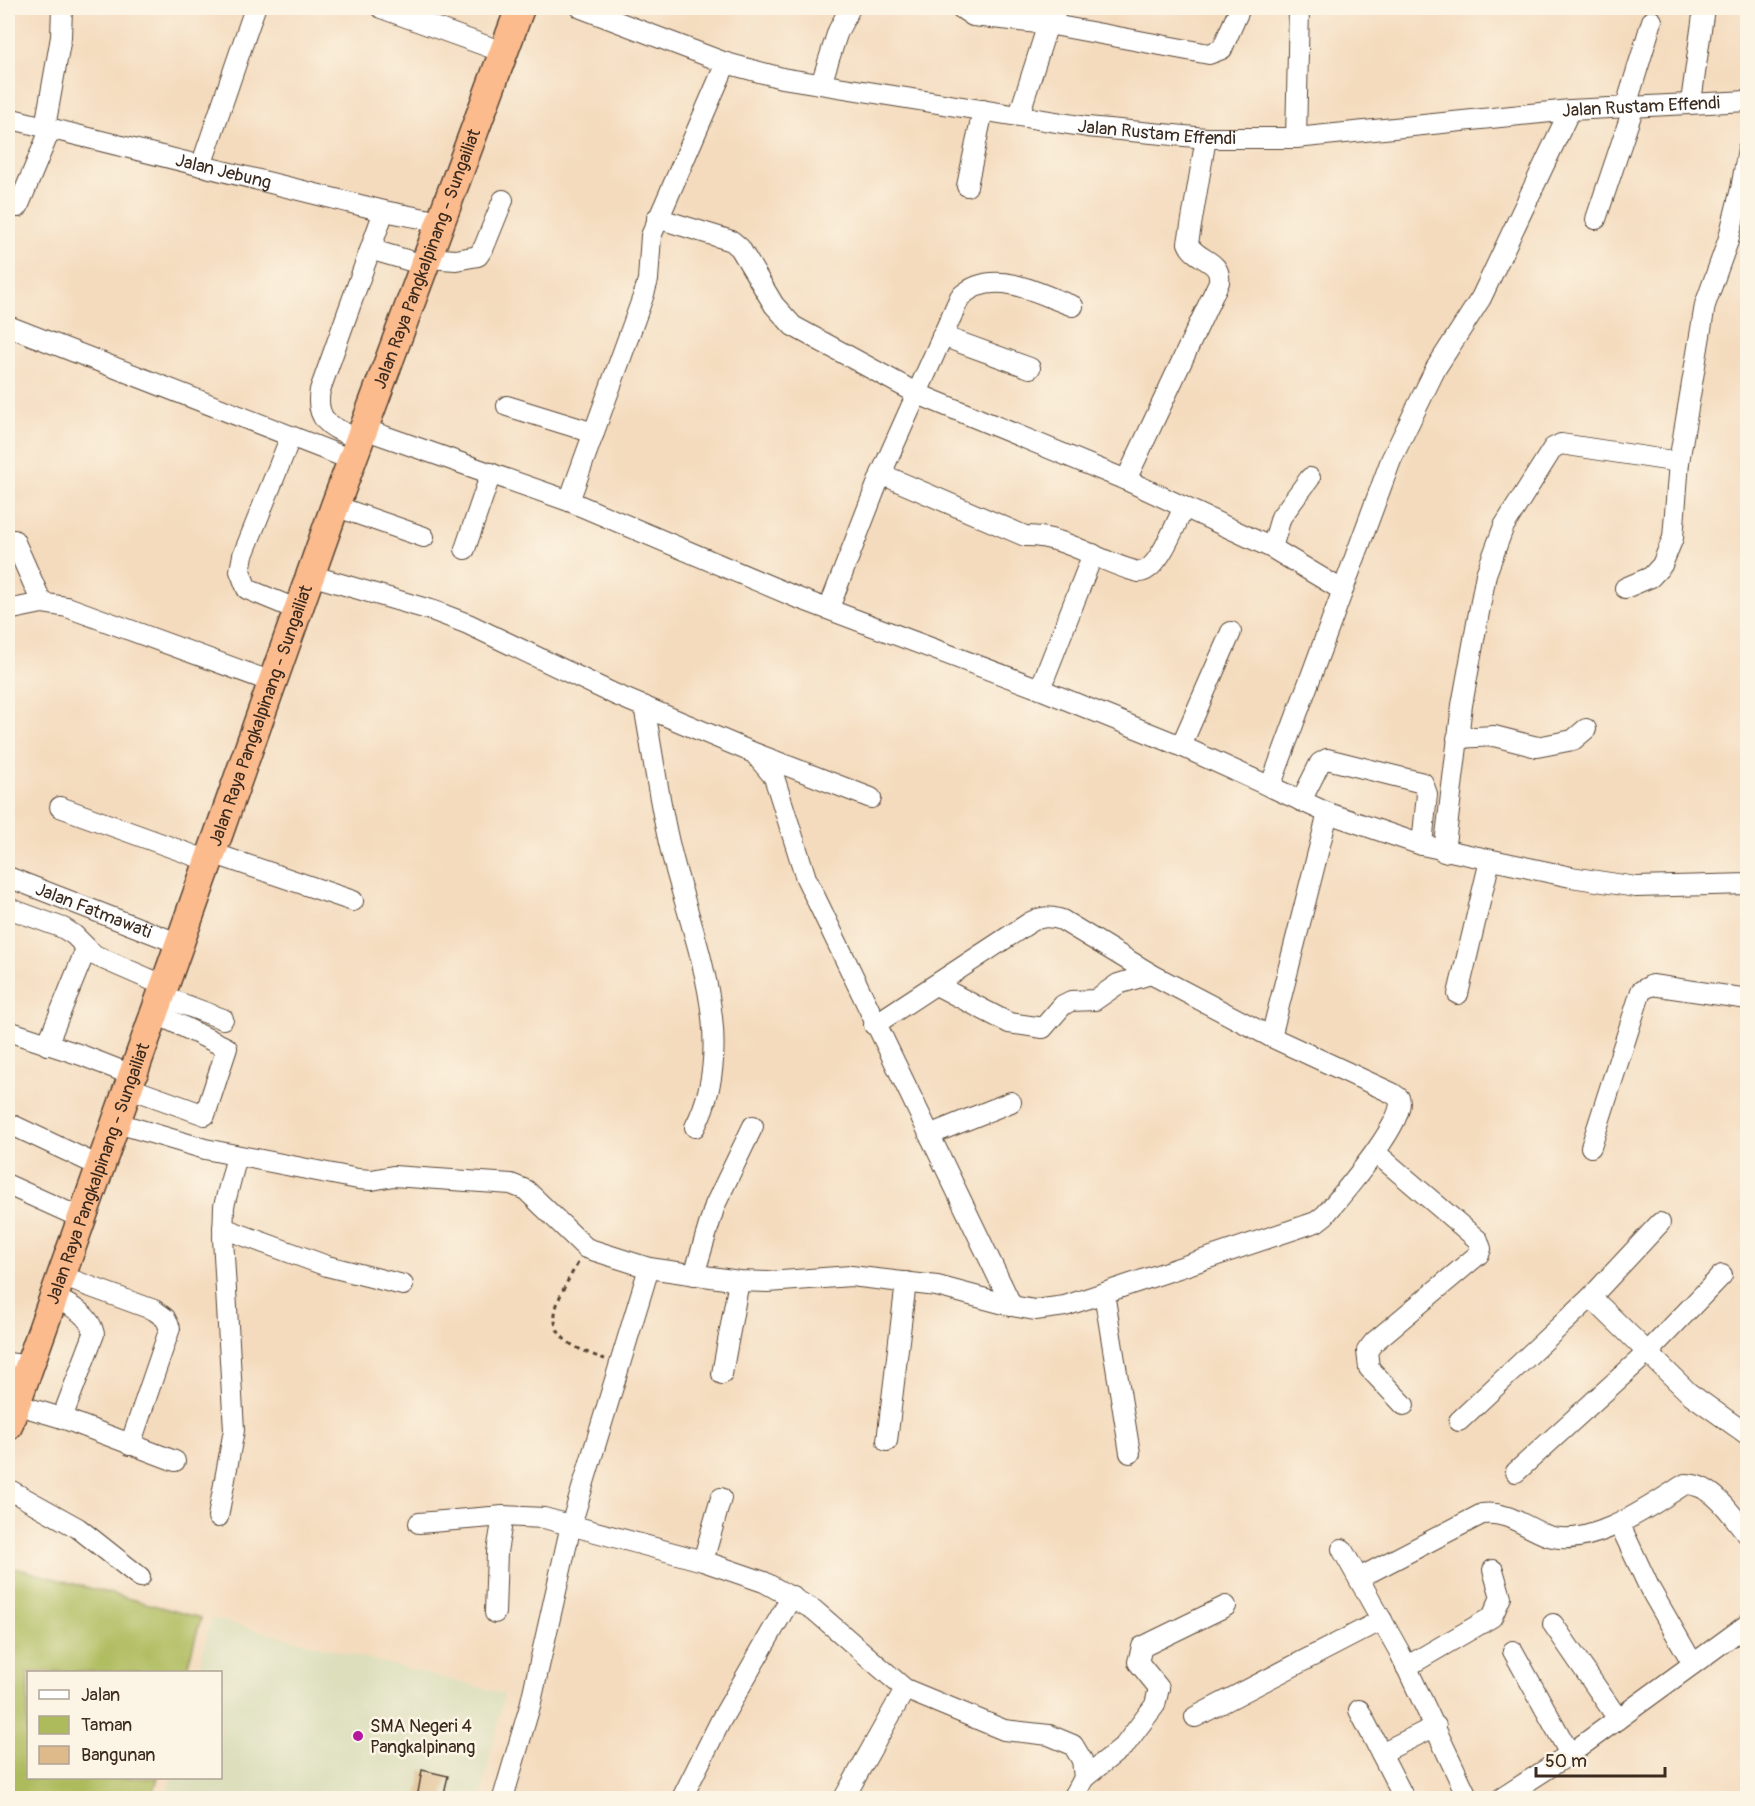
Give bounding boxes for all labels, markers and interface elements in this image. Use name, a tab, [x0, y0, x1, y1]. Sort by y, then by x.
street label: Jalan Rustam Effendi	[1561, 91, 1721, 123]
street label: Jalan Rustam Effendi	[1076, 115, 1236, 150]
street label: Jalan Raya Pangkalpinang - Sungailiat	[368, 125, 486, 392]
street label: Jalan Jebung	[173, 149, 274, 195]
street label: Jalan Raya Pangkalpinang - Sungailiat	[204, 581, 318, 850]
street label: Jalan Fatmawati	[32, 878, 155, 944]
street label: Jalan Raya Pangkalpinang - Sungailiat	[41, 1039, 156, 1307]
legend	[27, 1671, 222, 1779]
text: Jalan	[81, 1684, 120, 1707]
text: Taman	[81, 1714, 132, 1737]
place label: SMA Negeri 4 Pangkalpinang	[370, 1715, 475, 1759]
marker: SMA Negeri 4 Pangkalpinang	[351, 1729, 365, 1743]
scale bar	[1536, 1740, 1665, 1778]
text: Bangunan	[81, 1744, 156, 1767]
text: 50 m	[1545, 1750, 1587, 1773]

